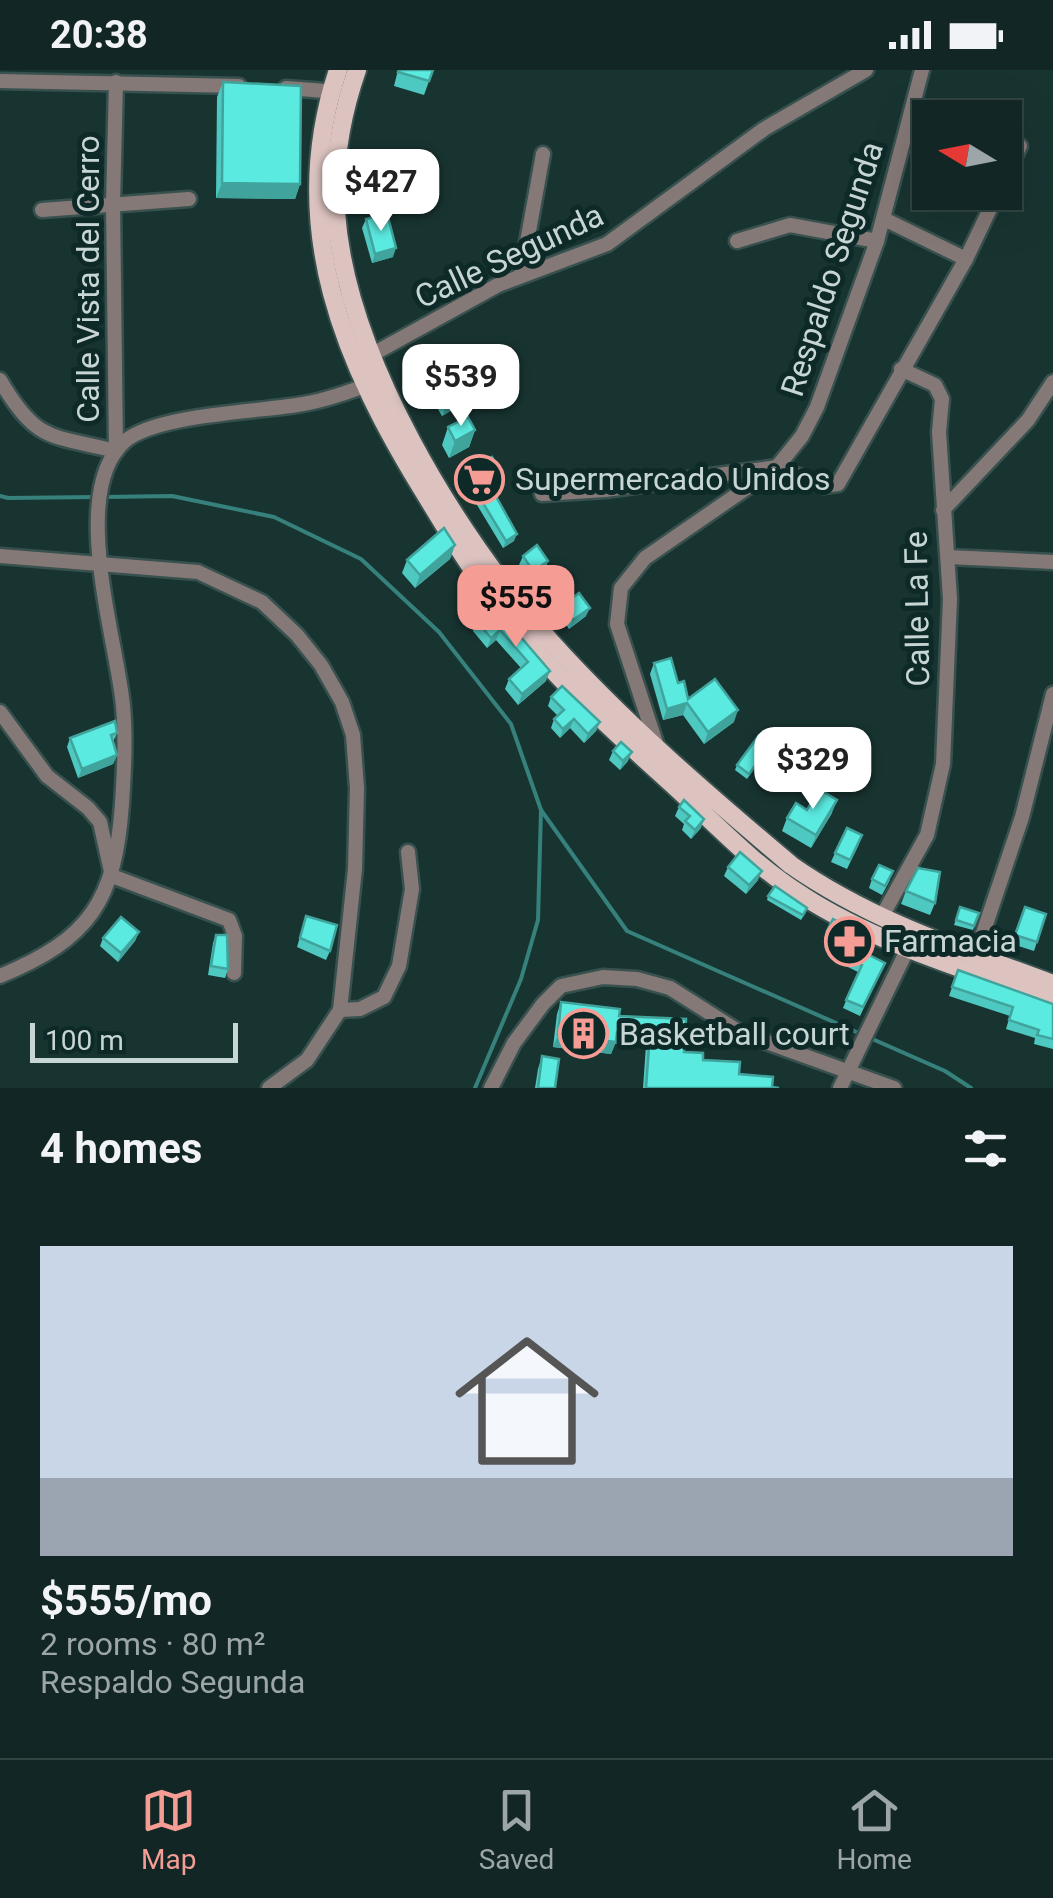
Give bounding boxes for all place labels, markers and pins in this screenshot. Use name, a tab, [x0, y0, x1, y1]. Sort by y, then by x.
pin: $427	[322, 149, 440, 234]
pin: $539	[402, 344, 520, 429]
supermarket icon: Supermercado Unidos	[454, 453, 506, 505]
place label: Supermercado Unidos	[515, 460, 830, 498]
pin: $555	[457, 565, 575, 650]
pin: $329	[754, 727, 872, 812]
pharmacy icon: Farmacia	[823, 915, 875, 967]
place label: Farmacia	[884, 922, 1017, 960]
building icon: Basketball court	[558, 1008, 610, 1060]
place label: Basketball court	[619, 1015, 850, 1053]

